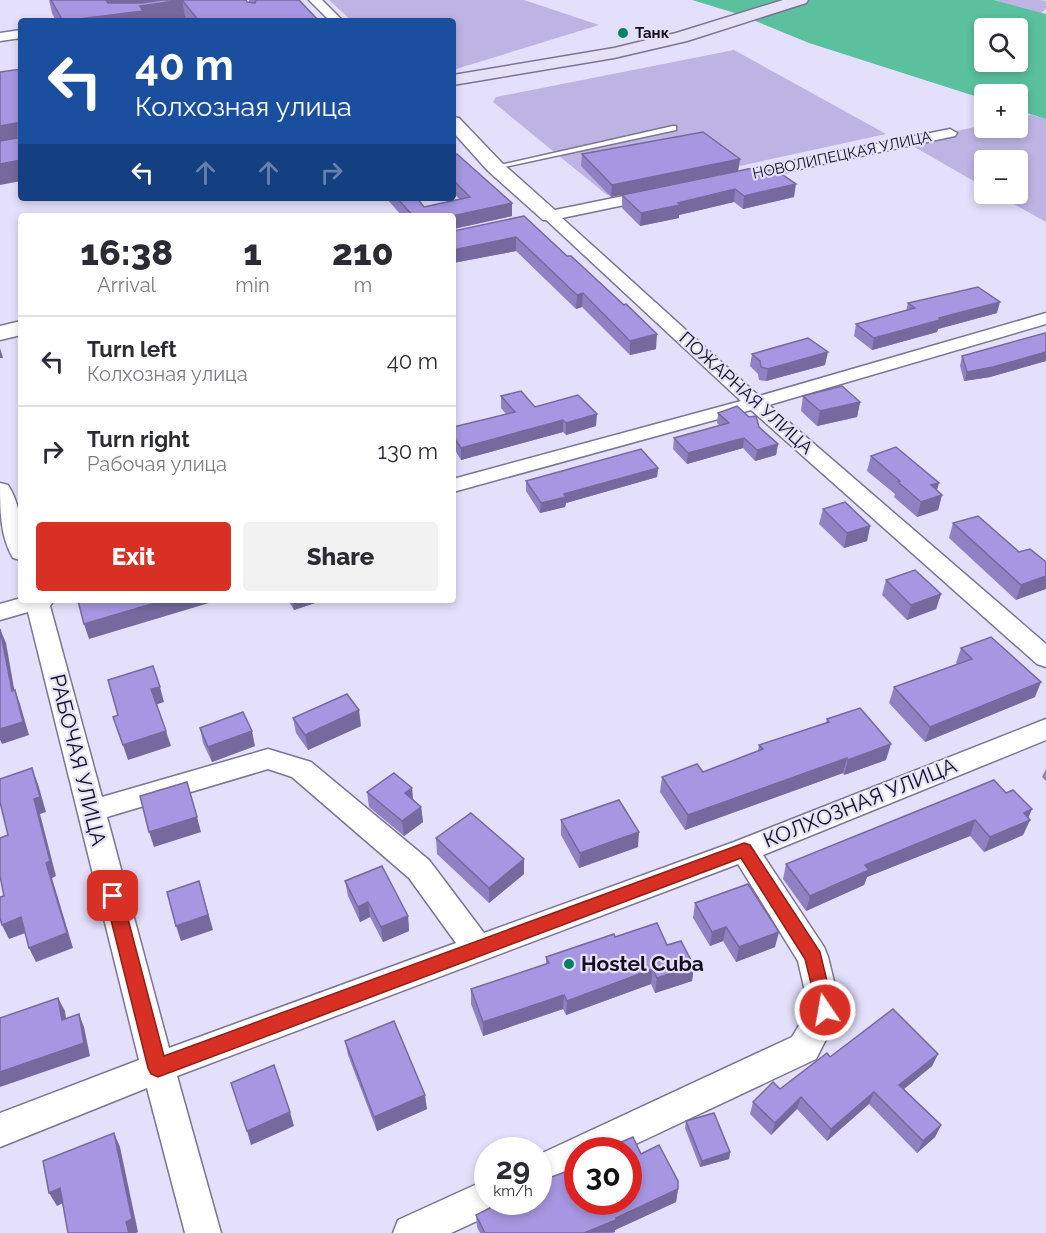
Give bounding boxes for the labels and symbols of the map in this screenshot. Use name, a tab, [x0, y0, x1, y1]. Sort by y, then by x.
place label: Танк	[635, 24, 670, 42]
marker: Танк	[616, 26, 630, 40]
street label: НОВОЛИПЕЦКАЯ УЛИЦА	[751, 127, 933, 183]
street label: ПОЖАРНАЯ УЛИЦА	[675, 327, 817, 458]
street label: РАБОЧАЯ УЛИЦА	[45, 672, 112, 848]
street label: КОЛХОЗНАЯ УЛИЦА	[760, 752, 960, 853]
pin	[87, 870, 138, 921]
place label: Hostel Cuba	[581, 951, 704, 976]
marker: Hostel Cuba	[562, 957, 576, 971]
position arrow	[793, 978, 857, 1042]
speed limit sign: 30	[564, 1137, 642, 1215]

